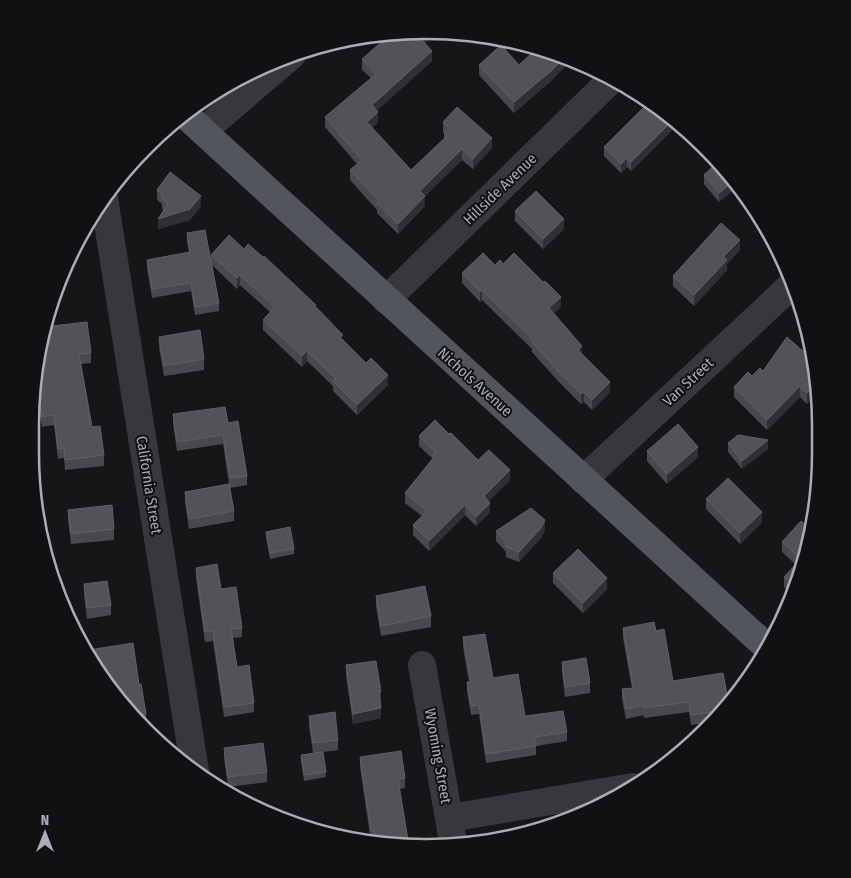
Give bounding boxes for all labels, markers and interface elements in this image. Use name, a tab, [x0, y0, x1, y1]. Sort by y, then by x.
street label: Hillside Avenue	[460, 150, 540, 228]
street label: Nichols Avenue	[434, 344, 516, 420]
street label: Van Street	[659, 354, 717, 410]
street label: California Street	[132, 434, 166, 536]
street label: Wyoming Street	[421, 707, 455, 805]
north arrow	[20, 808, 70, 858]
text: N	[41, 812, 49, 829]

